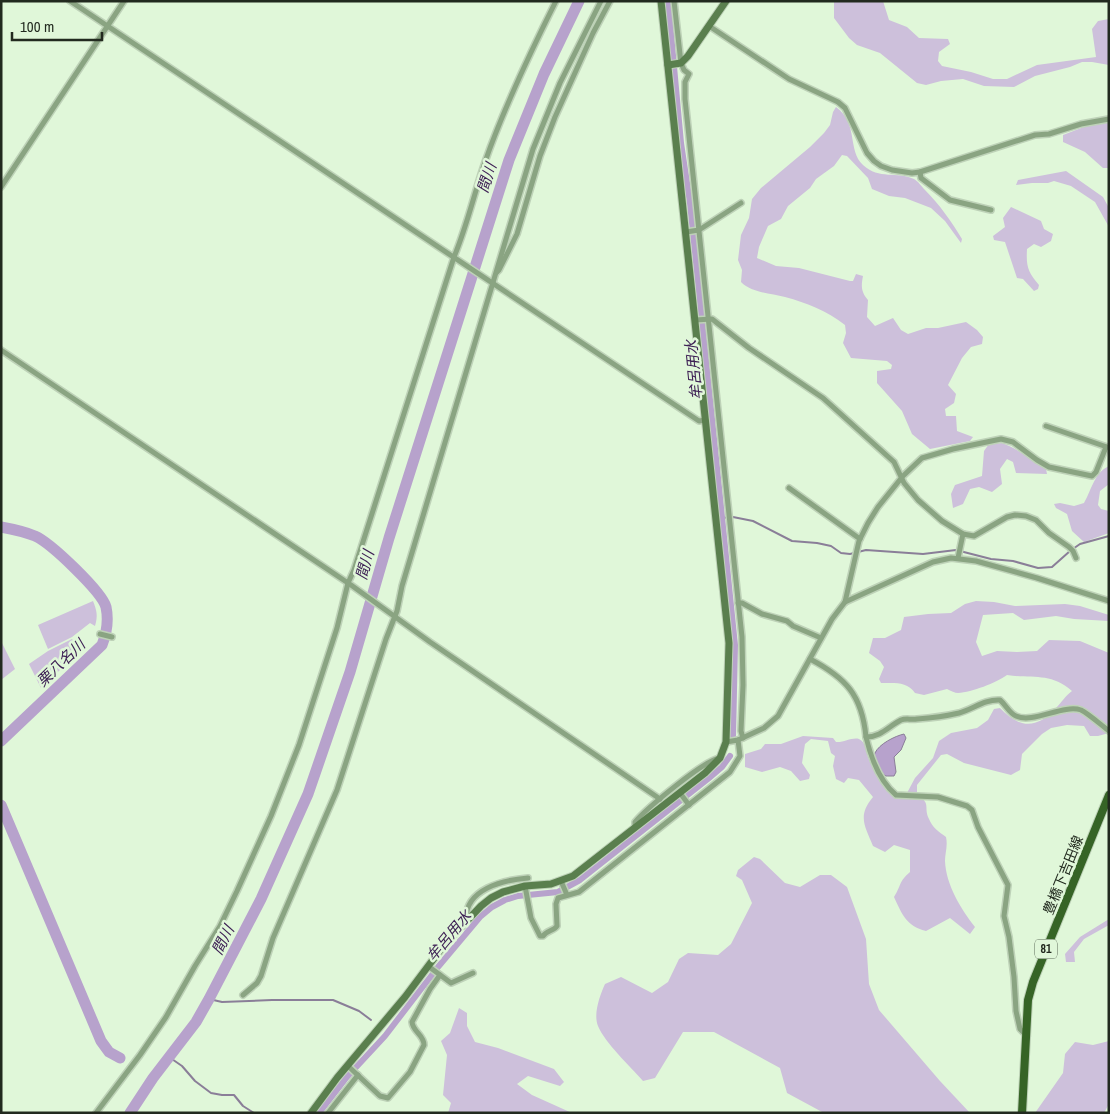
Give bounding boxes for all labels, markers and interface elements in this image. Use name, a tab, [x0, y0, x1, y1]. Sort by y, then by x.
scale bar	[12, 10, 102, 42]
text: 100 m	[20, 16, 54, 37]
water label: 間川	[472, 158, 502, 195]
water label: 牟呂用水	[680, 337, 707, 401]
water label: 間川	[350, 546, 379, 582]
water label: 栗八名川	[32, 633, 91, 691]
street label: 豊橋下吉田線	[1039, 833, 1087, 917]
water label: 牟呂用水	[421, 904, 477, 965]
water label: 間川	[206, 920, 240, 958]
road number: 81	[1035, 940, 1057, 959]

